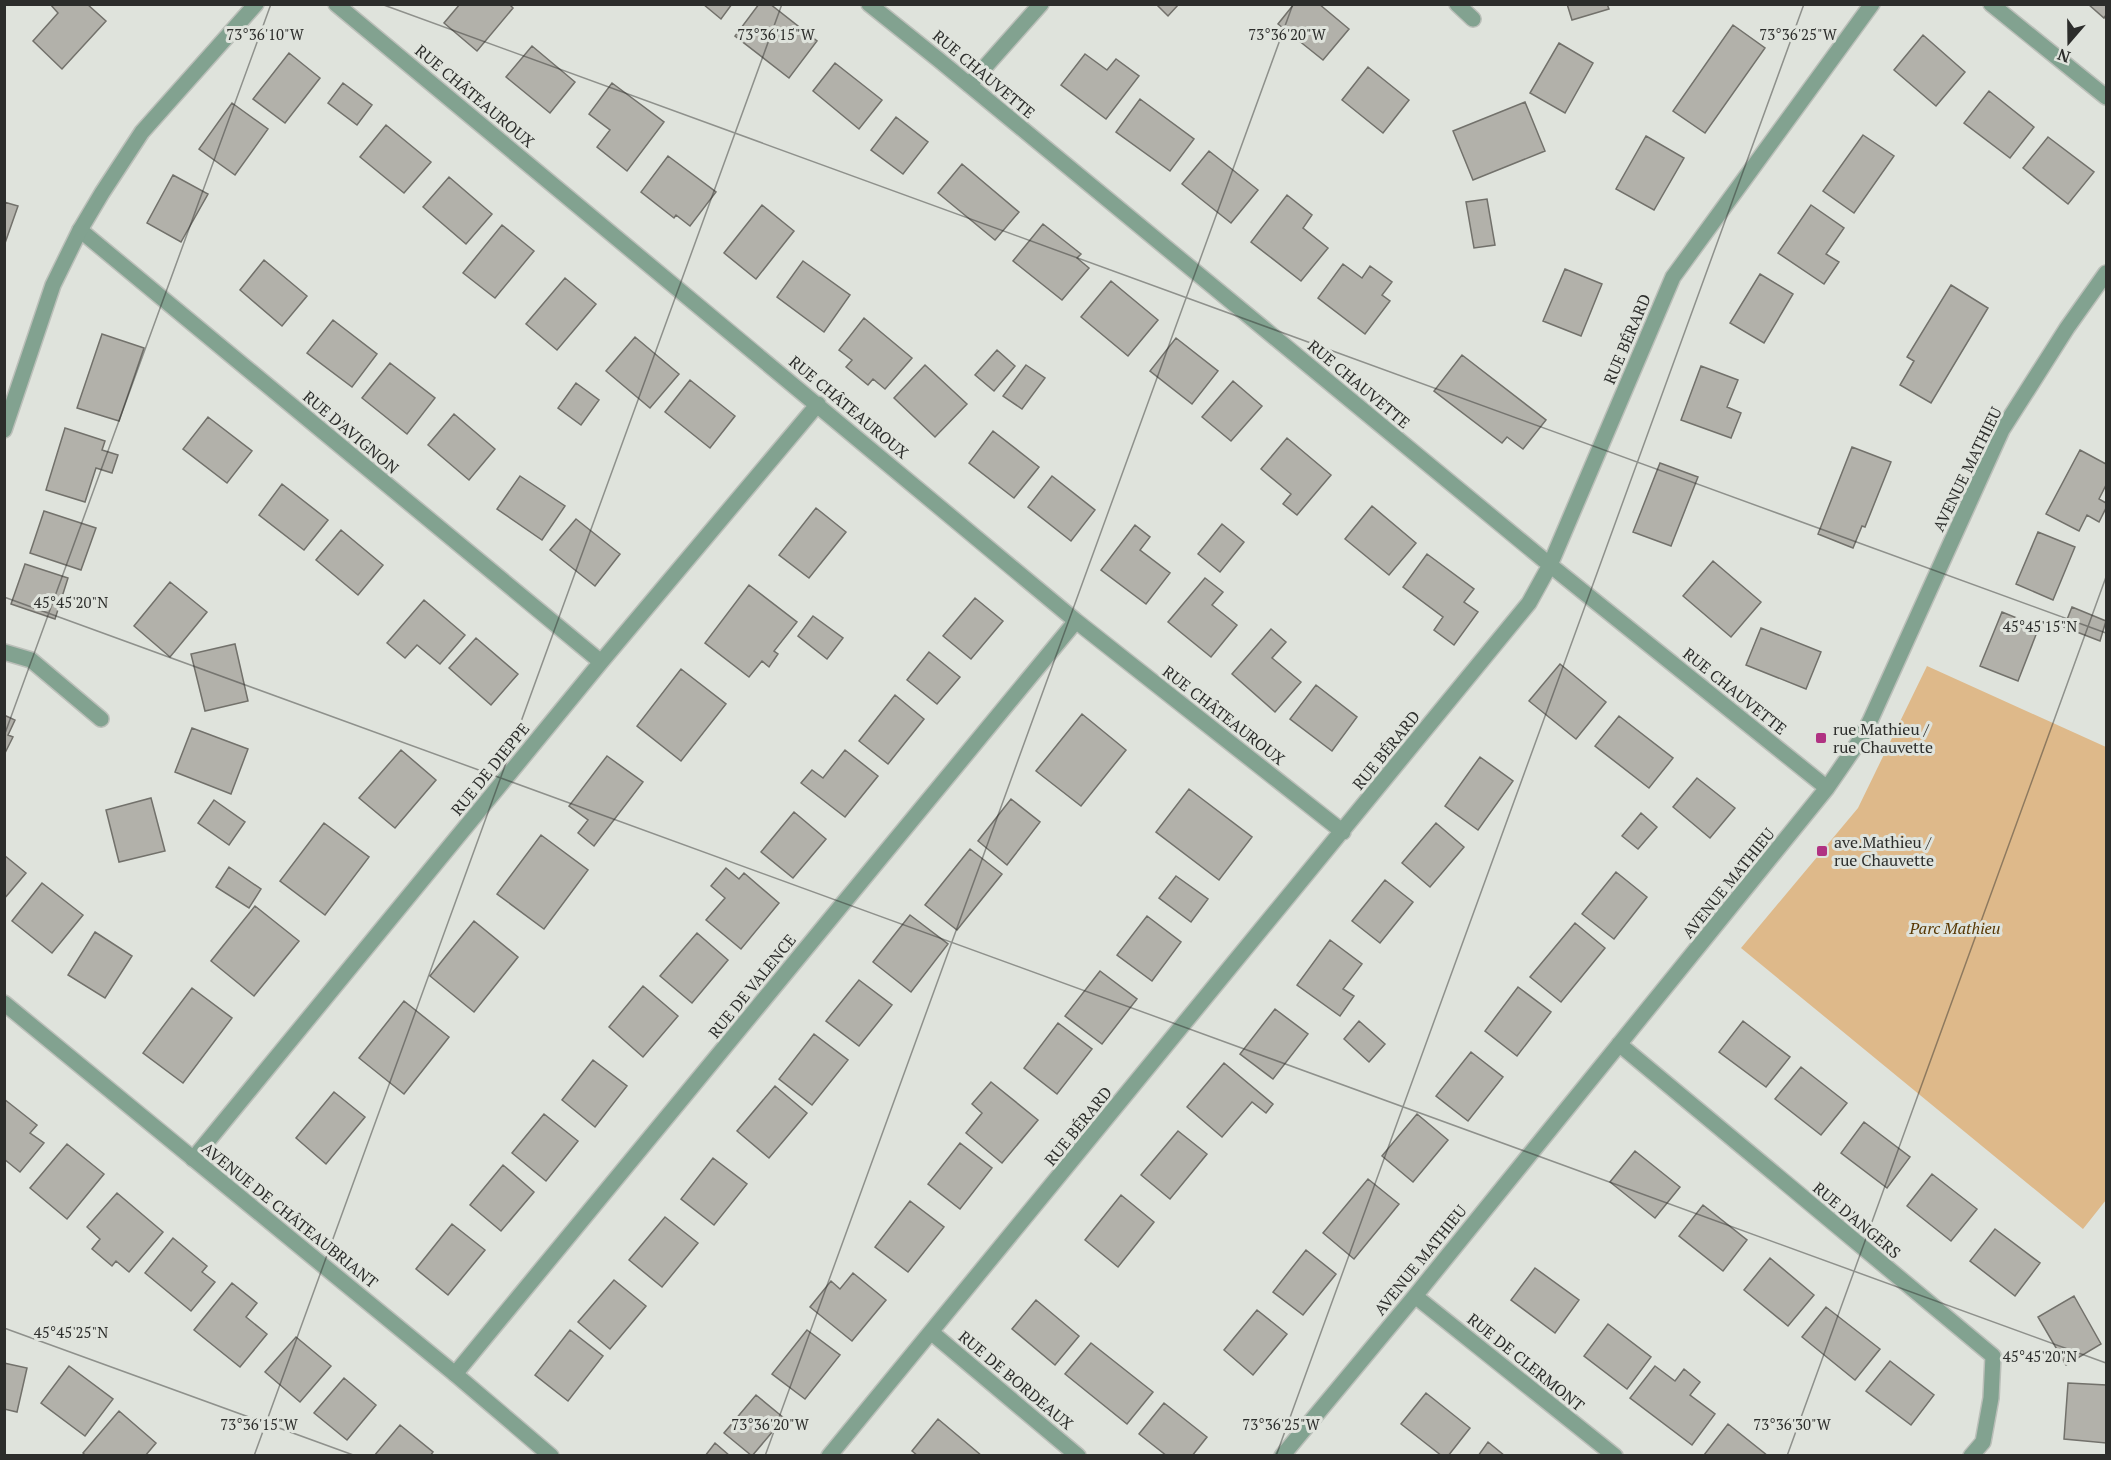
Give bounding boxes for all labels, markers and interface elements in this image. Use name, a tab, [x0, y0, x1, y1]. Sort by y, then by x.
north arrow	[2039, 12, 2099, 72]
text: 73°36'10"W	[226, 24, 305, 44]
text: 73°36'15"W	[737, 24, 816, 44]
text: 73°36'20"W	[1248, 24, 1327, 44]
text: 73°36'25"W	[1759, 24, 1838, 44]
street label: RUE CHAUVETTE	[928, 25, 1040, 123]
street label: RUE CHÂTEAUROUX	[411, 39, 540, 153]
text: N	[2054, 44, 2073, 69]
street label: RUE BÉRARD	[1598, 291, 1656, 387]
street label: RUE CHAUVETTE	[1303, 335, 1415, 433]
street label: RUE CHÂTEAUROUX	[785, 350, 914, 464]
street label: RUE D'AVIGNON	[298, 385, 404, 479]
street label: AVENUE MATHIEU	[1927, 403, 2007, 535]
text: 45°45'20"N	[34, 592, 108, 612]
text: 45°45'15"N	[2003, 616, 2077, 636]
street label: RUE CHAUVETTE	[1679, 642, 1791, 740]
street label: RUE CHÂTEAUROUX	[1158, 660, 1290, 770]
street label: RUE BÉRARD	[1347, 706, 1425, 794]
street label: RUE DE DIEPPE	[446, 718, 534, 820]
place label: rue Mathieu / rue Chauvette	[1833, 718, 1933, 758]
marker: rue Mathieu / rue Chauvette	[1814, 731, 1828, 745]
street label: AVENUE MATHIEU	[1677, 823, 1779, 943]
place label: ave.Mathieu / rue Chauvette	[1834, 831, 1934, 871]
marker: ave.Mathieu / rue Chauvette	[1815, 844, 1829, 858]
park label: Parc Mathieu	[1908, 917, 2001, 939]
street label: RUE DE VALENCE	[703, 929, 801, 1043]
street label: RUE BÉRARD	[1039, 1082, 1117, 1170]
street label: AVENUE DE CHÂTEAUBRIANT	[197, 1137, 383, 1293]
street label: RUE D'ANGERS	[1808, 1177, 1906, 1263]
street label: AVENUE MATHIEU	[1369, 1200, 1471, 1320]
street label: RUE DE CLERMONT	[1463, 1308, 1589, 1416]
text: 45°45'25"N	[34, 1322, 108, 1342]
street label: RUE DE BORDEAUX	[954, 1325, 1078, 1435]
text: 45°45'20"N	[2003, 1346, 2077, 1366]
text: 73°36'15"W	[220, 1414, 299, 1434]
text: 73°36'20"W	[731, 1414, 810, 1434]
text: 73°36'25"W	[1242, 1414, 1321, 1434]
text: 73°36'30"W	[1753, 1414, 1832, 1434]

